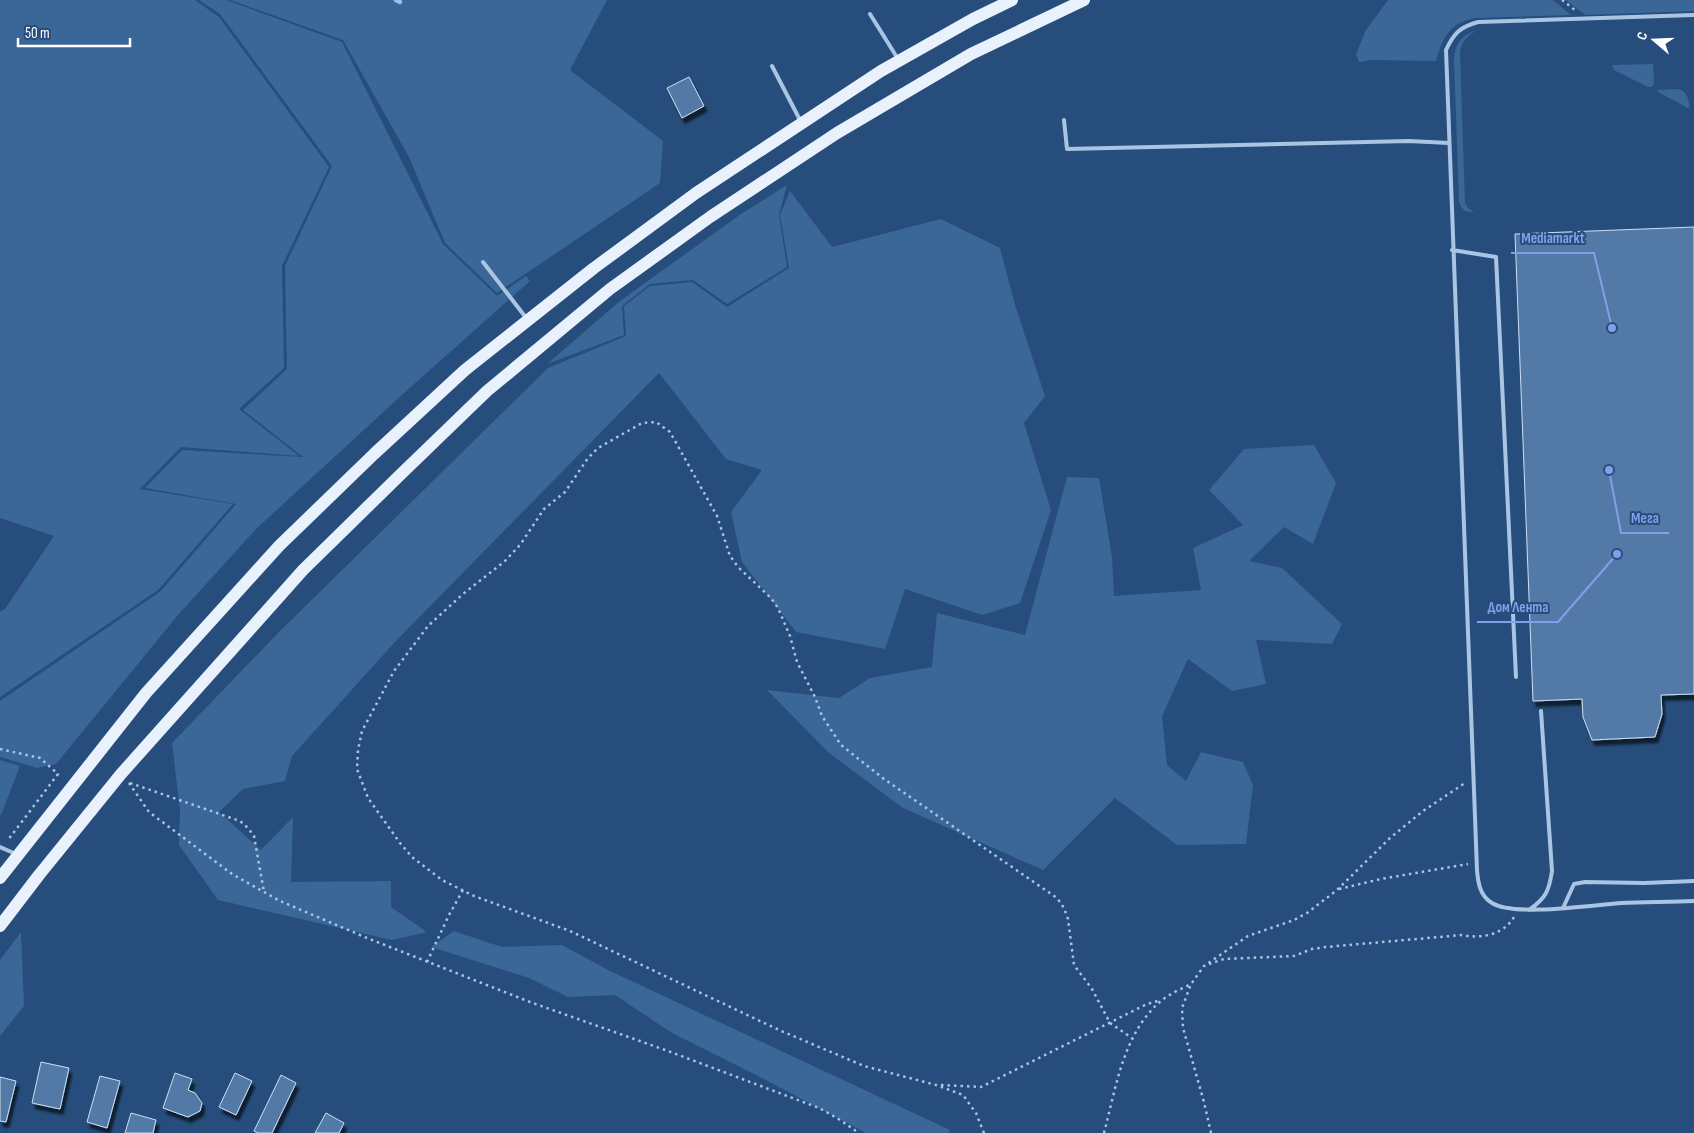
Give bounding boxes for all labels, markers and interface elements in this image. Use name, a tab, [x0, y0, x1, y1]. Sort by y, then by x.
scale bar	[18, 15, 130, 47]
north arrow	[1629, 15, 1679, 65]
text: 50 m	[25, 24, 50, 43]
text: С	[1633, 30, 1651, 42]
callout: Mediamarkt	[1511, 223, 1594, 253]
text: Mediamarkt	[1521, 229, 1585, 248]
callout: Мега	[1621, 503, 1669, 533]
text: Мега	[1631, 509, 1659, 528]
callout: Дом Лента	[1477, 592, 1558, 622]
text: Дом Лента	[1488, 598, 1548, 617]

